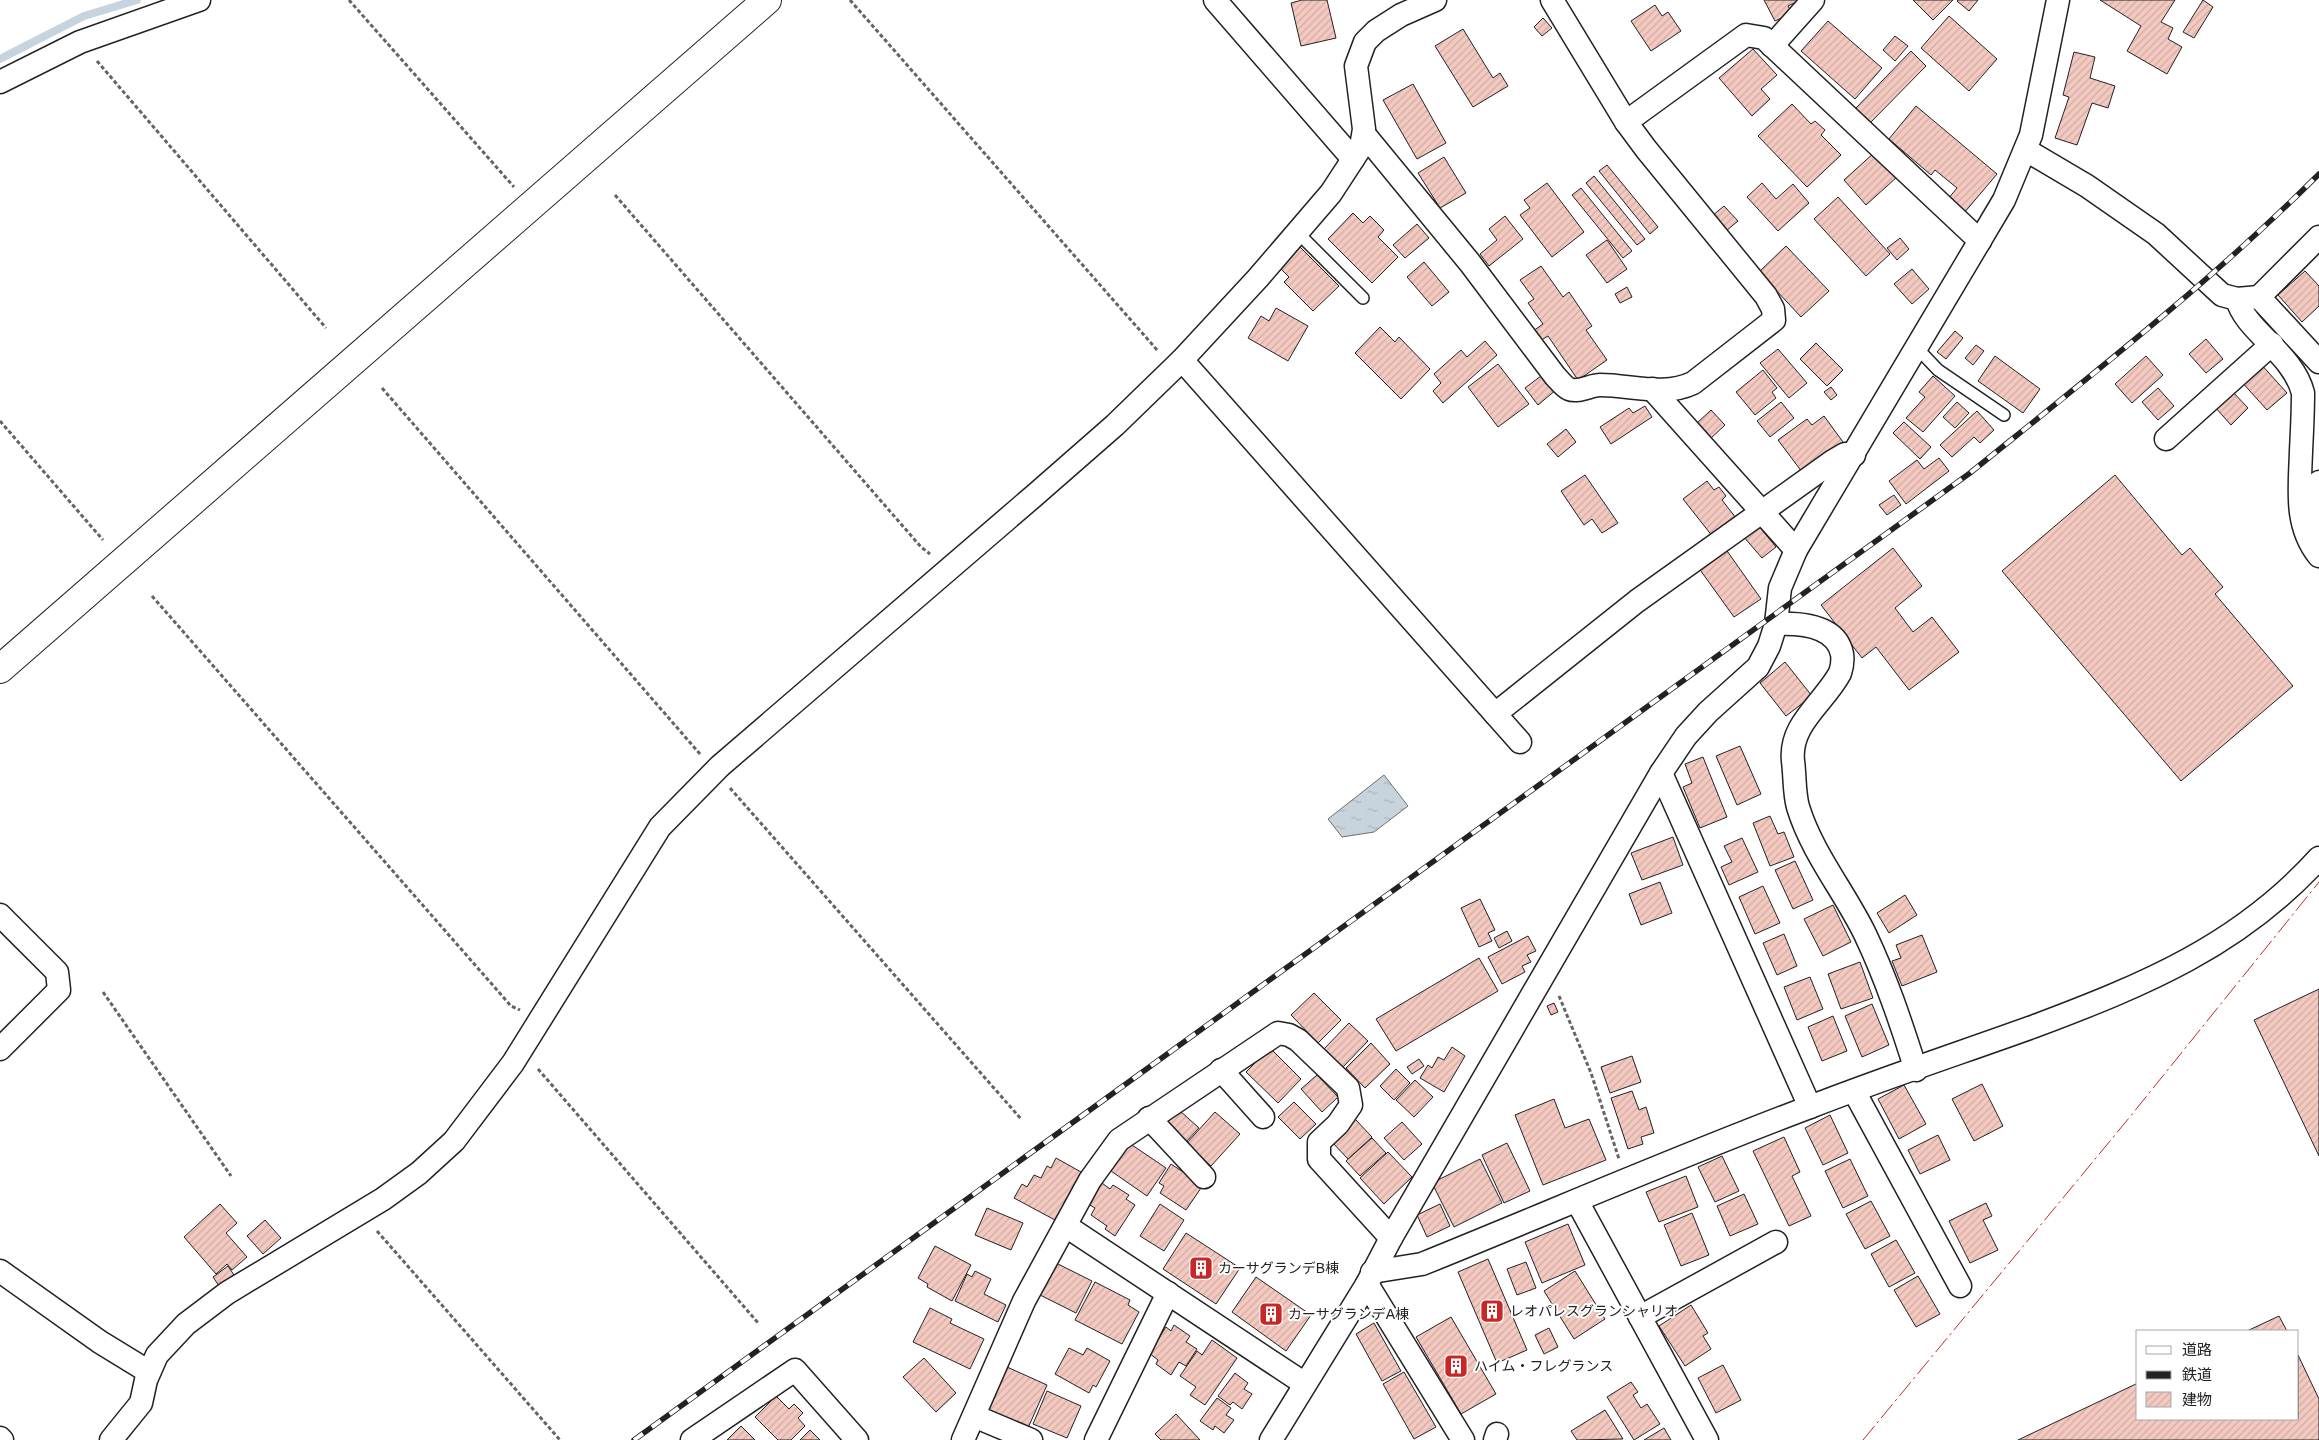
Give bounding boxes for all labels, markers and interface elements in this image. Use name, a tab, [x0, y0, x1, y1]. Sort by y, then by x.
building icon: カーサグランデB棟	[1188, 1255, 1214, 1281]
place label: カーサグランデB棟	[1218, 1260, 1339, 1276]
building icon: レオパレスグランシャリオ	[1479, 1298, 1505, 1324]
building icon: カーサグランデA棟	[1258, 1301, 1284, 1327]
place label: レオパレスグランシャリオ	[1510, 1303, 1678, 1319]
place label: カーサグランデA棟	[1288, 1306, 1409, 1322]
legend	[2136, 1330, 2299, 1420]
text: 道路	[2182, 1341, 2212, 1358]
building icon: ハイム・フレグランス	[1443, 1353, 1469, 1379]
place label: ハイム・フレグランス	[1474, 1358, 1613, 1374]
text: 鉄道	[2182, 1366, 2212, 1383]
text: 建物	[2182, 1391, 2212, 1408]

